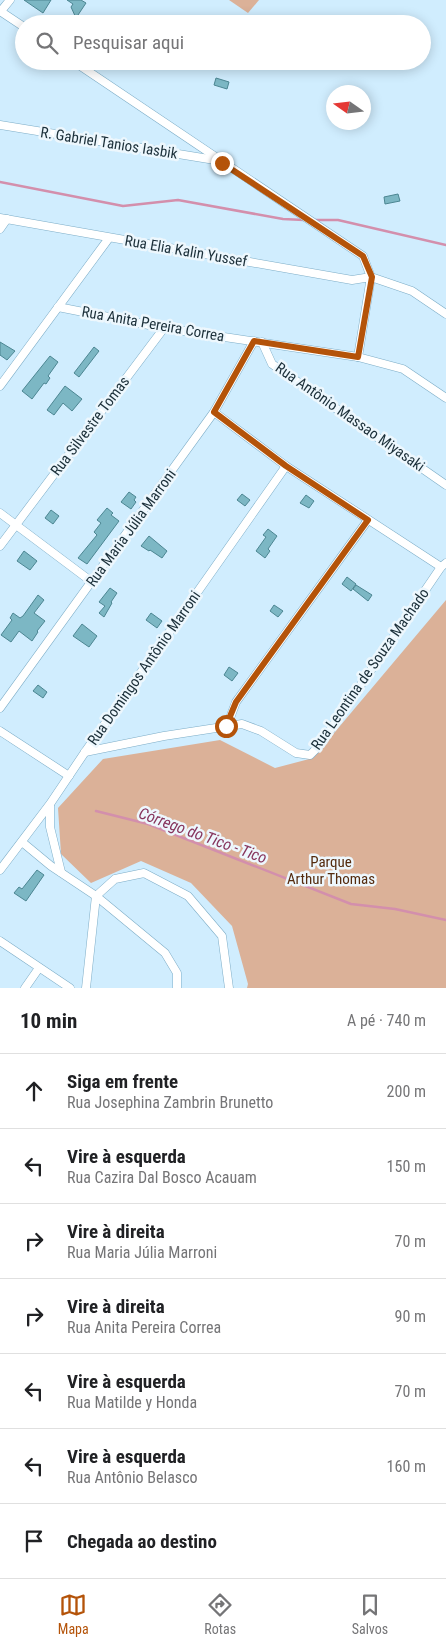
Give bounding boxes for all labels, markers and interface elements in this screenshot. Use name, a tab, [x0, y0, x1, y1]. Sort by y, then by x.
search box	[15, 15, 431, 70]
icon: search	[33, 29, 61, 57]
text: Pesquisar aqui	[73, 31, 184, 54]
north arrow	[326, 85, 371, 130]
street label: R. Gabriel Tanios Iasbik	[39, 123, 179, 163]
route end	[211, 152, 234, 175]
street label: Rua Elia Kalin Yussef	[123, 231, 249, 271]
street label: Rua Anita Pereira Correa	[80, 303, 226, 345]
street label: Rua Antônio Massao Miyasaki	[272, 359, 428, 475]
street label: Rua Silvestre Tomas	[47, 373, 133, 479]
street label: Rua Maria Júlia Marroni	[82, 466, 180, 590]
street label: Rua Leontina de Souza Machado	[307, 585, 433, 753]
street label: Rua Domingos Antônio Marroni	[84, 587, 204, 749]
route start	[215, 715, 238, 738]
water label: Córrego do Tico - Tico	[136, 803, 270, 868]
park label: Parque Arthur Thomas	[287, 853, 375, 888]
text: 10 min	[20, 1009, 77, 1033]
text: A pé · 740 m	[347, 1011, 426, 1030]
text: Siga em frente	[67, 1070, 178, 1093]
icon: ahead	[20, 1077, 48, 1105]
text: 200 m	[387, 1082, 426, 1101]
text: Rua Josephina Zambrin Brunetto	[67, 1093, 273, 1112]
text: Vire à esquerda	[67, 1145, 186, 1168]
icon: left	[20, 1152, 48, 1180]
text: 150 m	[387, 1157, 426, 1176]
text: Rua Cazira Dal Bosco Acauam	[67, 1168, 257, 1187]
text: Vire à direita	[67, 1220, 165, 1243]
icon: right	[20, 1227, 48, 1255]
text: 70 m	[394, 1232, 426, 1251]
text: Rua Maria Júlia Marroni	[67, 1243, 217, 1262]
text: Vire à direita	[67, 1295, 165, 1318]
icon: right	[20, 1302, 48, 1330]
text: 90 m	[394, 1307, 426, 1326]
text: Rua Anita Pereira Correa	[67, 1318, 221, 1337]
text: Vire à esquerda	[67, 1370, 186, 1393]
icon: left	[20, 1377, 48, 1405]
text: 70 m	[394, 1382, 426, 1401]
text: Rua Matilde y Honda	[67, 1393, 197, 1412]
text: Vire à esquerda	[67, 1445, 186, 1468]
icon: left	[20, 1452, 48, 1480]
text: 160 m	[387, 1457, 426, 1476]
text: Rua Antônio Belasco	[67, 1468, 198, 1487]
icon: arrive	[20, 1527, 48, 1555]
text: Chegada ao destino	[67, 1530, 217, 1553]
tab: Mapa	[58, 1591, 89, 1637]
tab: Rotas	[204, 1591, 236, 1637]
tab: Salvos	[352, 1591, 388, 1637]

